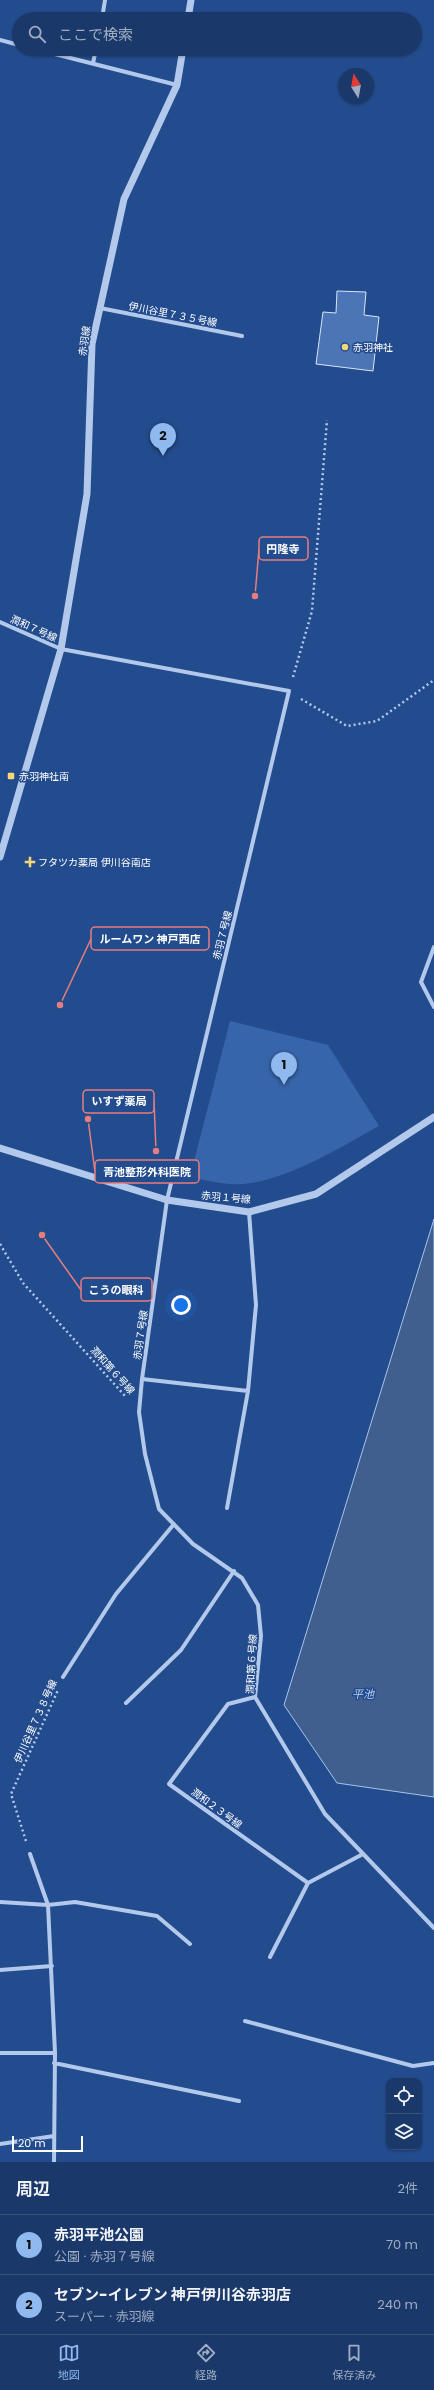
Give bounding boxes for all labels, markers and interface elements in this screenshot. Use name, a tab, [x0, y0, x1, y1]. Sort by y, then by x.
search box	[12, 12, 422, 56]
icon: search	[26, 23, 48, 45]
text: ここで検索	[58, 24, 133, 45]
north arrow	[338, 68, 374, 104]
street label: 伊川谷里７３５号線	[127, 299, 219, 330]
street label: 赤羽線	[75, 325, 94, 357]
place label: 赤羽神社	[353, 340, 393, 355]
marker: 赤羽神社	[340, 342, 350, 352]
pin: 2	[150, 423, 176, 456]
callout: 円隆寺	[259, 537, 308, 560]
text: 円隆寺	[267, 541, 300, 557]
street label: 潤和７号線	[8, 611, 60, 645]
place label: 赤羽神社南	[19, 769, 69, 784]
marker: 赤羽神社南	[6, 771, 16, 781]
place label: フタツカ薬局 伊川谷南店	[38, 855, 151, 870]
marker: フタツカ薬局 伊川谷南店	[25, 857, 35, 867]
street label: 赤羽７号線	[209, 909, 236, 961]
callout: ルームワン 神戸西店	[91, 927, 209, 950]
text: ルームワン 神戸西店	[99, 931, 201, 947]
pin: 1	[271, 1052, 297, 1085]
callout: いすず薬局	[83, 1090, 154, 1113]
text: いすず薬局	[92, 1093, 147, 1109]
callout: 青池整形外科医院	[95, 1160, 199, 1183]
text: 青池整形外科医院	[103, 1164, 191, 1180]
street label: 赤羽１号線	[200, 1188, 252, 1207]
callout: こうの眼科	[81, 1278, 152, 1301]
text: こうの眼科	[89, 1282, 144, 1298]
your location	[171, 1295, 191, 1315]
street label: 赤羽７号線	[130, 1309, 151, 1361]
street label: 潤和第６号線	[87, 1343, 138, 1398]
street label: 潤和第６号線	[242, 1634, 261, 1694]
street label: 伊川谷里７３８号線	[10, 1677, 61, 1765]
water label: 平池	[352, 1686, 375, 1702]
street label: 潤和２３号線	[188, 1785, 245, 1832]
map controls	[386, 2078, 422, 2150]
button: locate	[386, 2078, 422, 2114]
button: layers	[386, 2114, 422, 2150]
scale bar	[12, 2134, 83, 2153]
text: 20 m	[18, 2135, 46, 2151]
text: 周辺	[16, 2177, 50, 2201]
text: 2件	[398, 2179, 418, 2198]
text: 赤羽平池公園	[54, 2224, 144, 2245]
text: 1	[27, 2235, 31, 2254]
text: 70 m	[386, 2235, 418, 2254]
text: 公園 · 赤羽７号線	[54, 2247, 155, 2266]
text: セブン-イレブン 神戸伊川谷赤羽店	[54, 2284, 291, 2305]
text: 2	[25, 2295, 33, 2314]
text: 240 m	[377, 2295, 418, 2314]
text: スーパー · 赤羽線	[54, 2307, 155, 2326]
tab: 地図	[58, 2342, 80, 2384]
tab: 経路	[195, 2342, 217, 2384]
tab: 保存済み	[332, 2342, 376, 2384]

